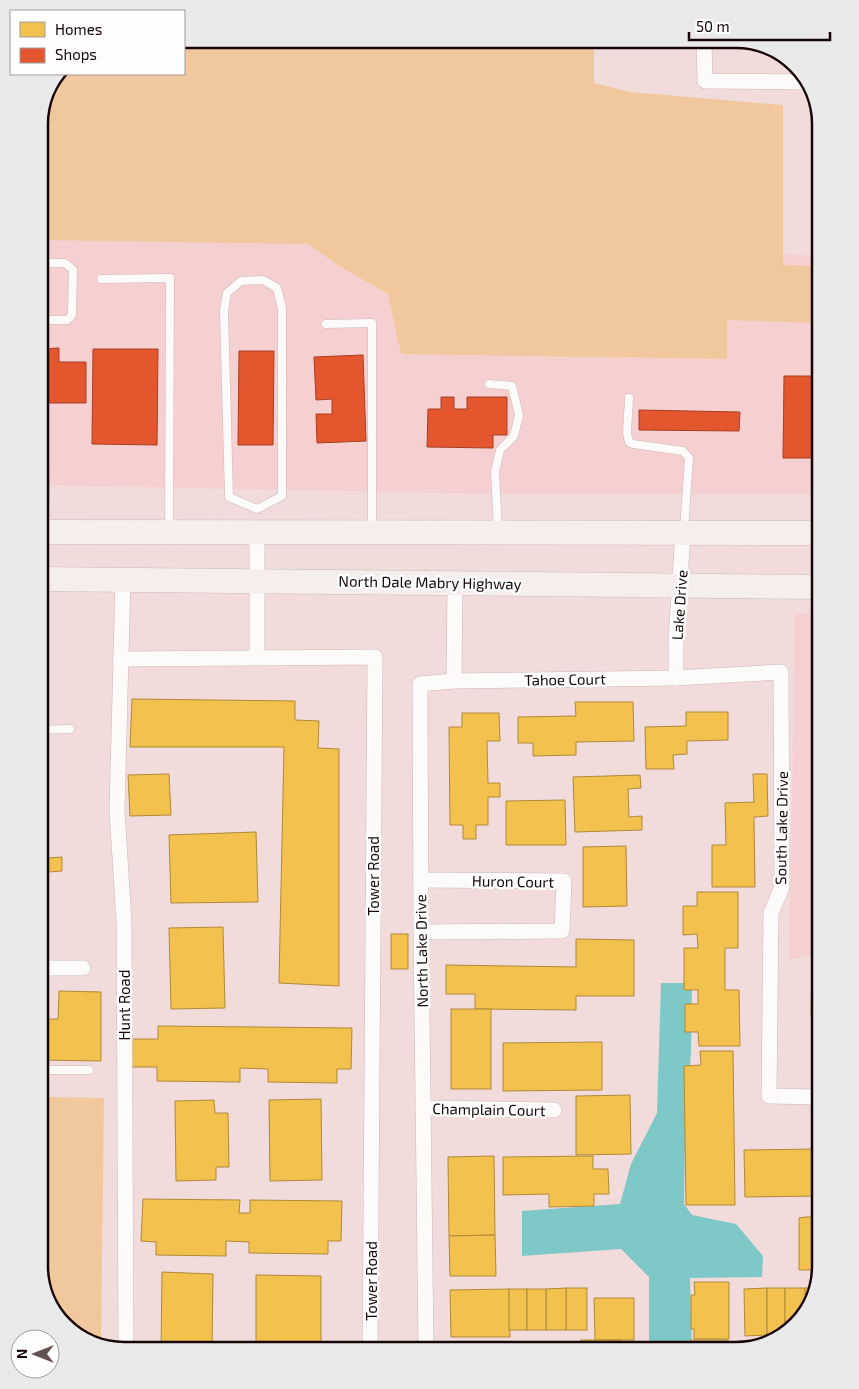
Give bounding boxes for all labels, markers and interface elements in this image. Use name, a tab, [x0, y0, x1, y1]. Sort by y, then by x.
legend	[10, 10, 185, 75]
scale bar	[689, 10, 830, 42]
text: 50 m	[696, 17, 730, 35]
text: Homes	[55, 20, 102, 38]
text: Shops	[55, 45, 97, 63]
street label: Lake Drive	[668, 569, 690, 641]
street label: North Dale Mabry Highway	[338, 571, 522, 593]
street label: Tahoe Court	[524, 669, 606, 689]
street label: South Lake Drive	[771, 771, 791, 885]
street label: Tower Road	[364, 836, 382, 916]
street label: Huron Court	[472, 871, 555, 891]
street label: North Lake Drive	[411, 894, 431, 1008]
street label: Hunt Road	[115, 970, 133, 1040]
street label: Champlain Court	[432, 1099, 546, 1119]
street label: Tower Road	[362, 1241, 380, 1321]
north arrow	[10, 1329, 60, 1379]
text: N	[13, 1349, 30, 1359]

